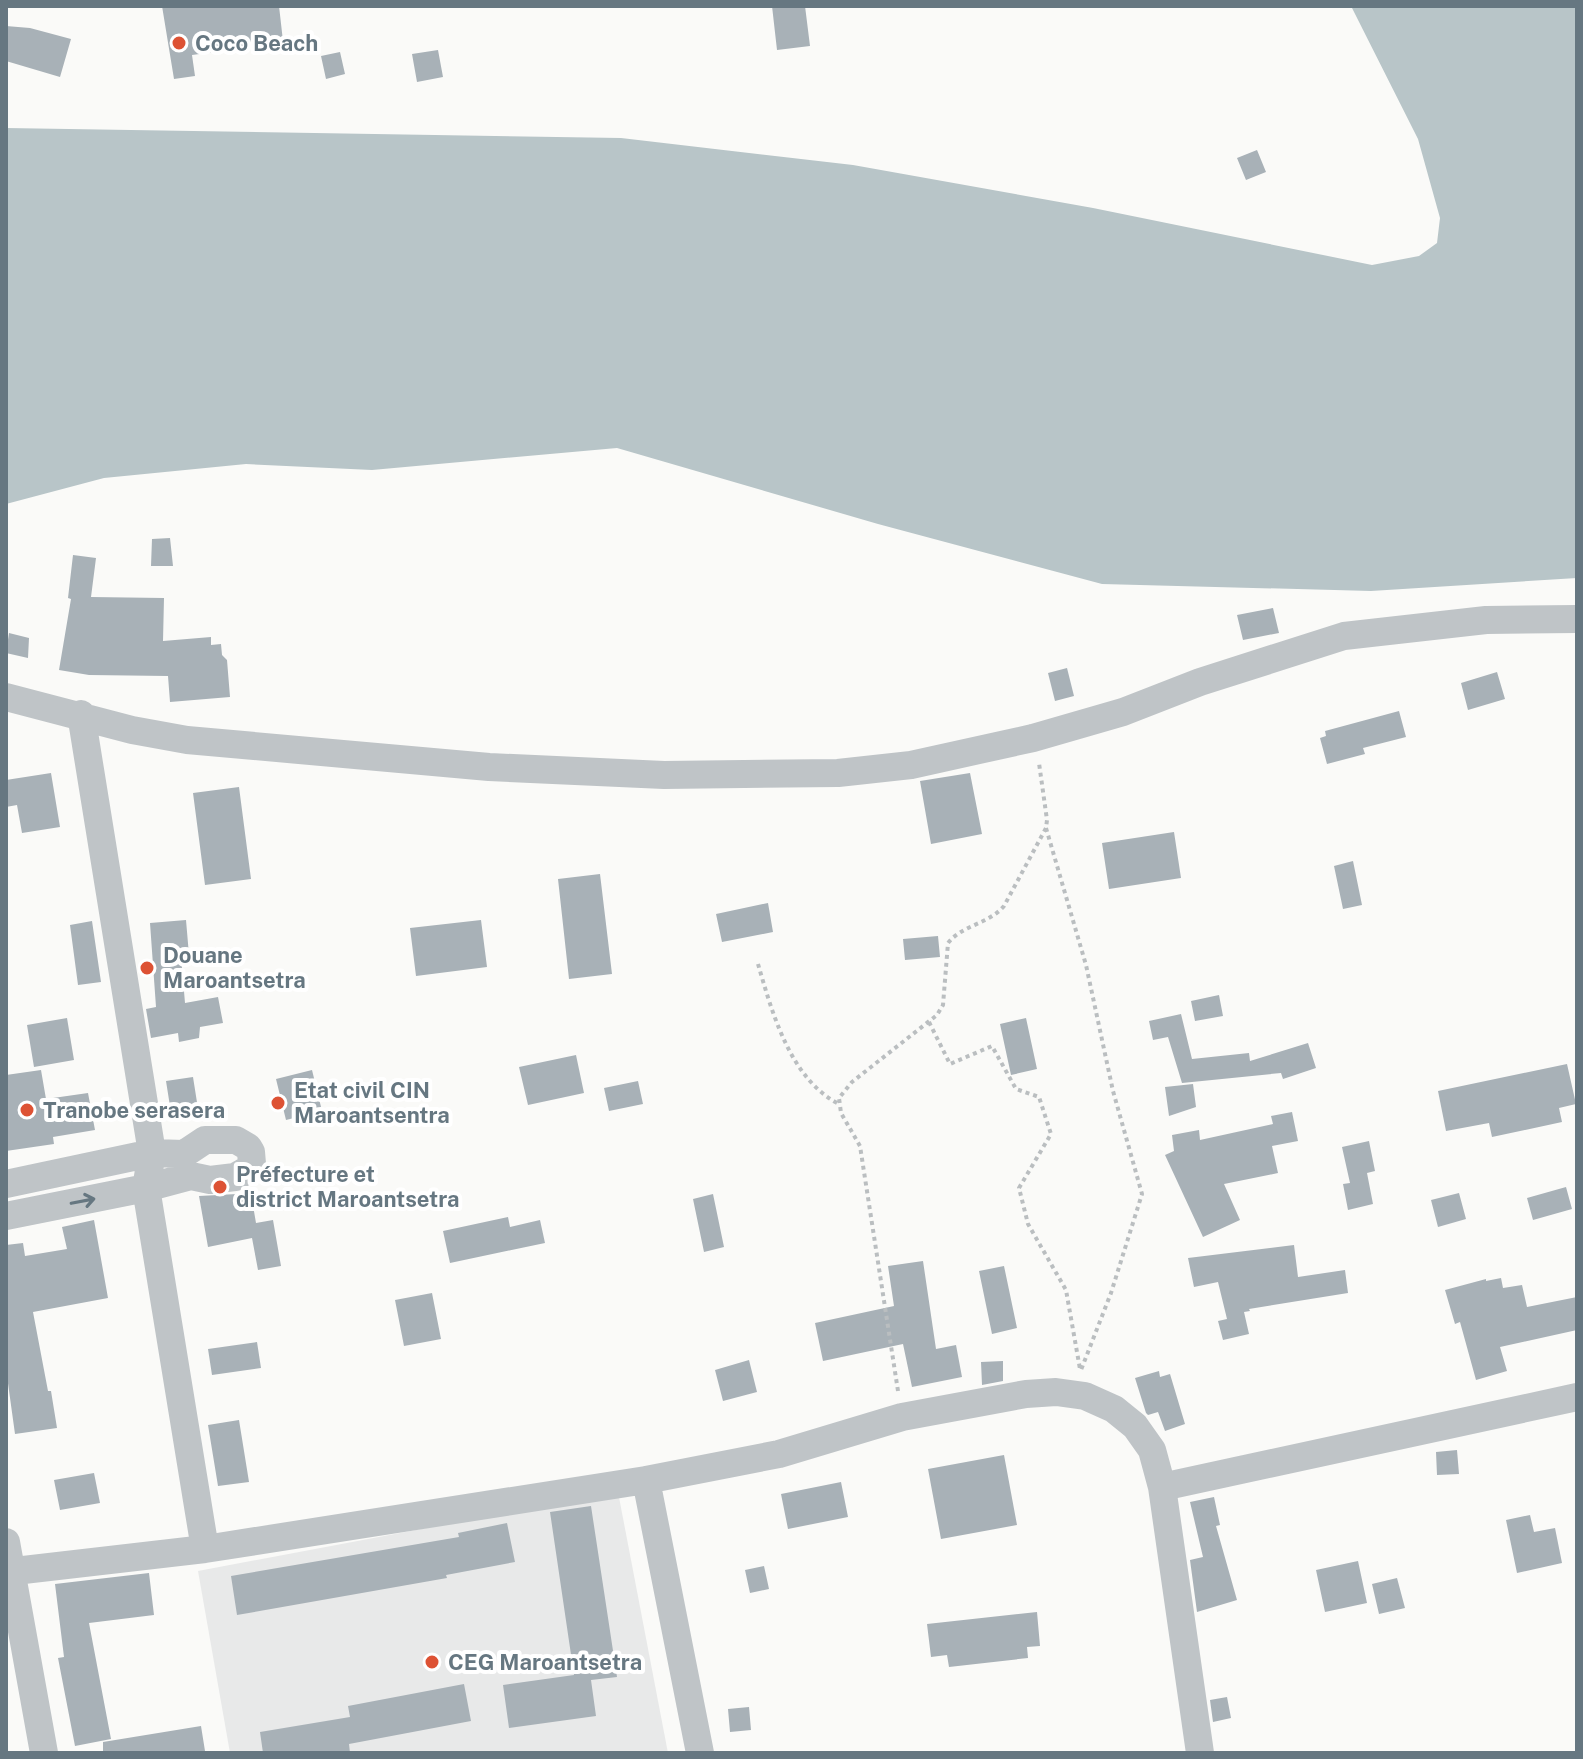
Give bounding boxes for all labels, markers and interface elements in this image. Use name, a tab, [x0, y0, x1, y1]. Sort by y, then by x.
place label: Coco Beach	[195, 30, 318, 56]
marker: Coco Beach	[170, 34, 188, 52]
place label: Douane Maroantsetra	[163, 942, 306, 993]
marker: Douane Maroantsetra	[138, 959, 156, 977]
place label: Etat civil CIN Maroantsentra	[294, 1077, 450, 1128]
marker: Etat civil CIN Maroantsentra	[269, 1094, 287, 1112]
place label: Tranobe serasera	[43, 1097, 225, 1123]
marker: Tranobe serasera	[18, 1101, 36, 1119]
place label: Préfecture et district Maroantsetra	[236, 1161, 460, 1212]
marker: Préfecture et district Maroantsetra	[211, 1178, 229, 1196]
one-way arrow	[69, 1192, 95, 1207]
place label: CEG Maroantsetra	[448, 1649, 642, 1675]
marker: CEG Maroantsetra	[423, 1653, 441, 1671]

